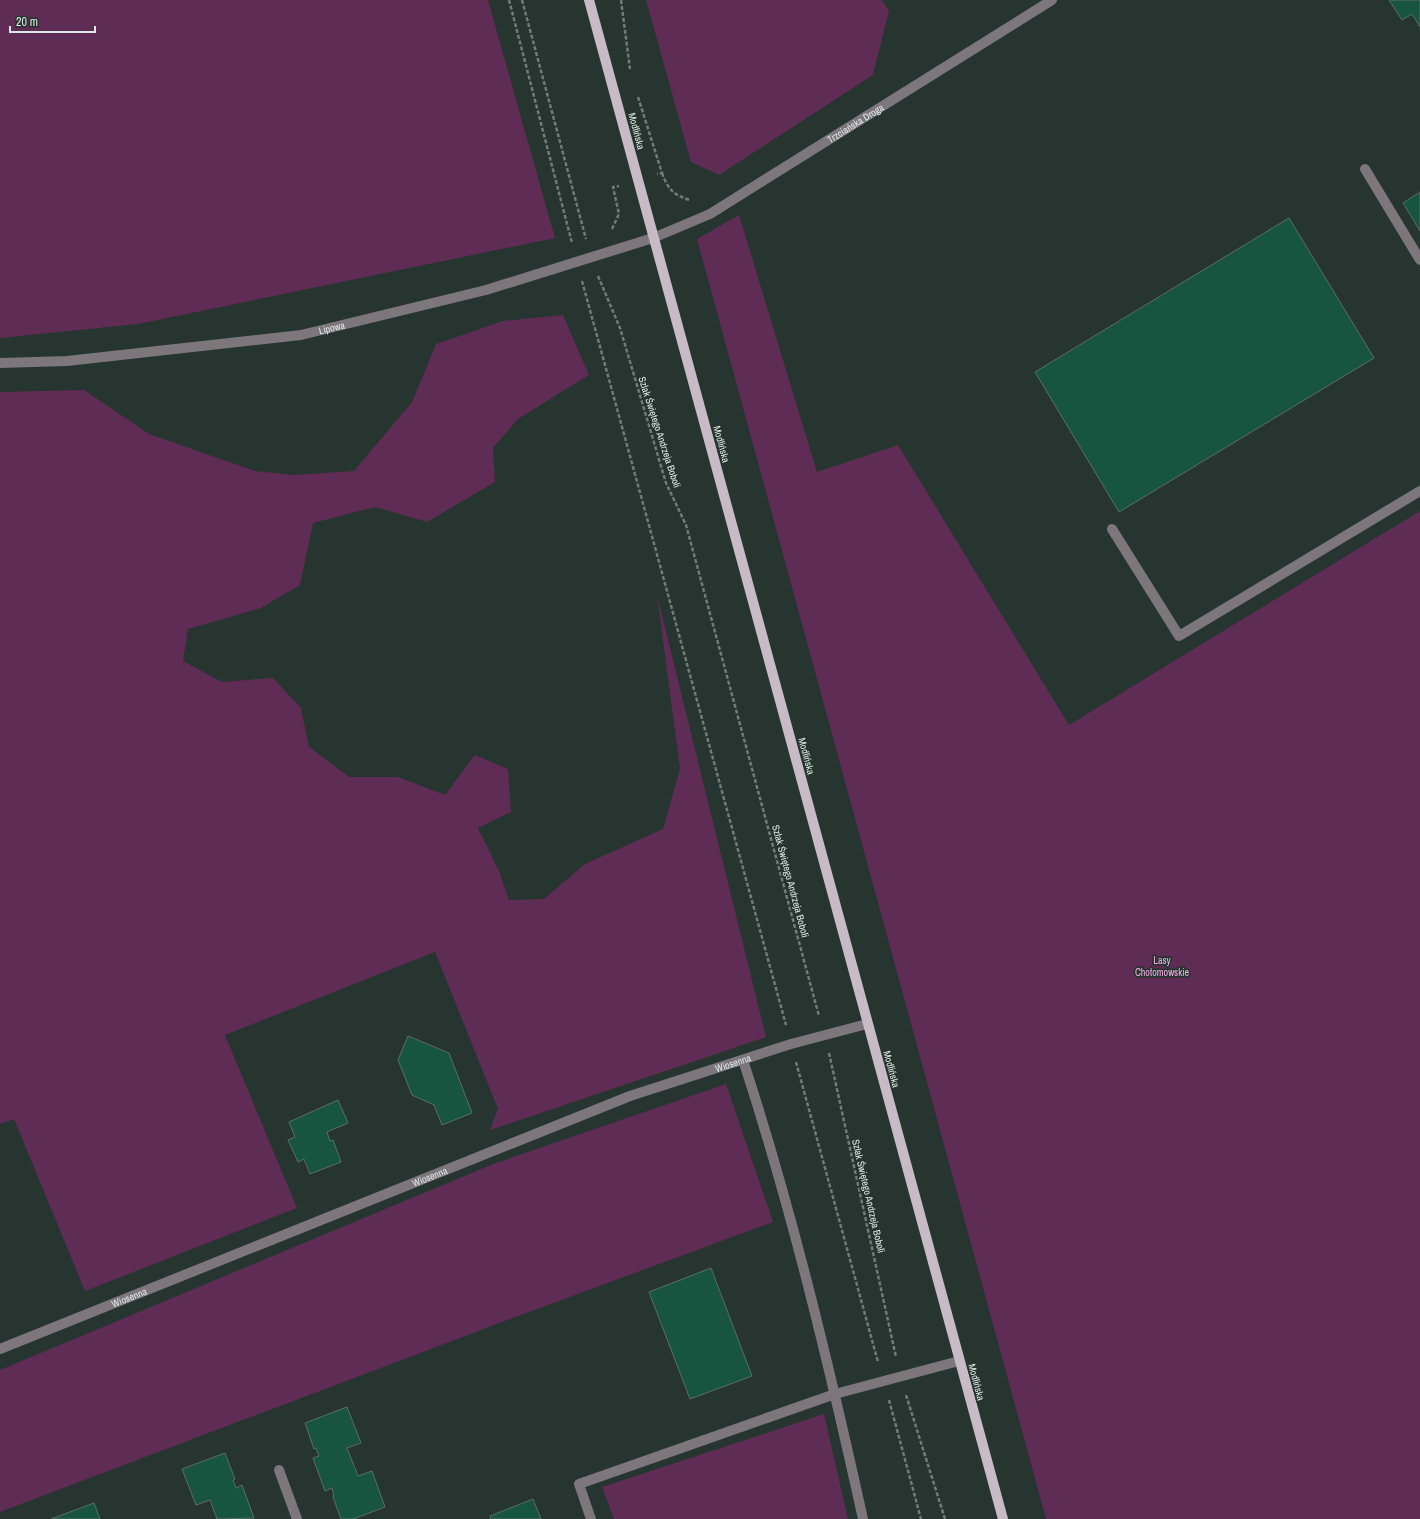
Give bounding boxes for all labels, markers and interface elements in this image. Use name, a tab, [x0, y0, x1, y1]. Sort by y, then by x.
scale bar	[10, 8, 95, 34]
text: 20 m	[16, 14, 38, 30]
street label: Trzciańska Droga	[825, 101, 887, 146]
street label: Modlińska	[625, 111, 648, 151]
street label: Lipowa	[317, 318, 347, 337]
street label: Szlak Świętego Andrzeja Boboli	[635, 375, 684, 489]
street label: Modlińska	[710, 424, 733, 464]
street label: Modlińska	[795, 736, 818, 776]
street label: Szlak Świętego Andrzeja Boboli	[769, 823, 812, 939]
park label: Lasy Chotomowskie	[1135, 954, 1190, 979]
street label: Modlińska	[880, 1049, 903, 1089]
street label: Wiosenna	[713, 1051, 753, 1075]
street label: Szlak Świętego Andrzeja Boboli	[849, 1138, 888, 1254]
street label: Wiosenna	[410, 1164, 450, 1190]
street label: Wiosenna	[110, 1285, 149, 1311]
street label: Modlińska	[965, 1362, 988, 1402]

